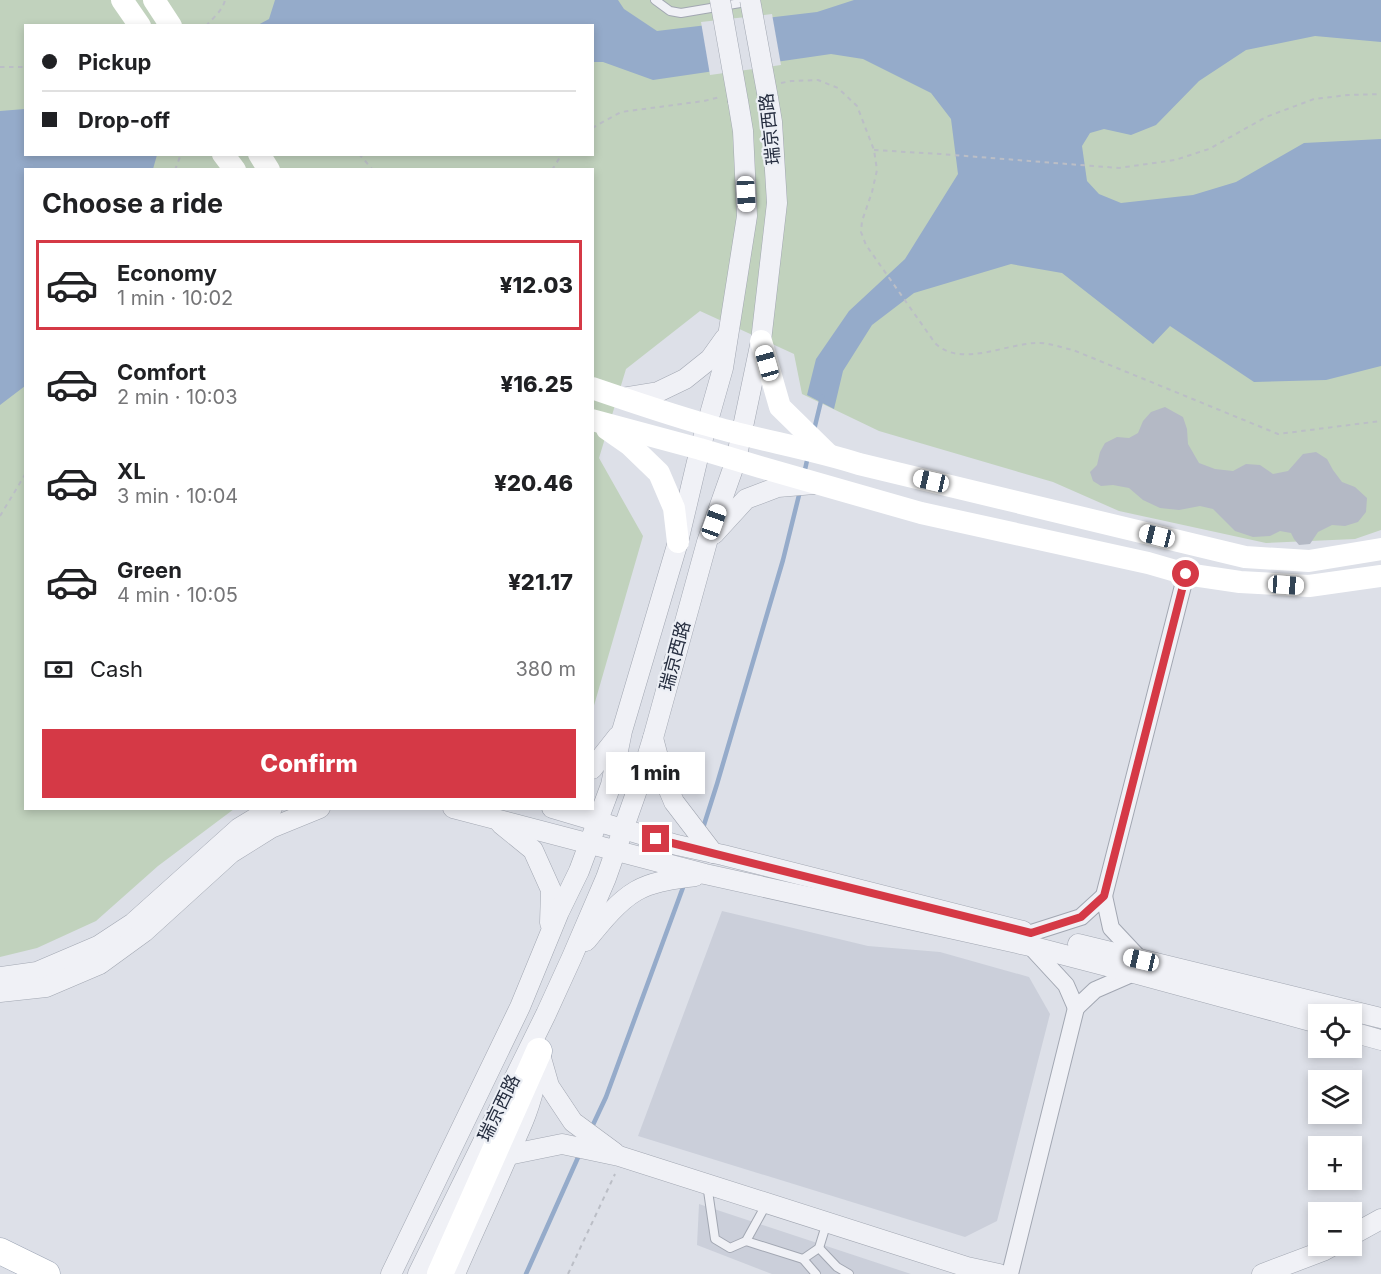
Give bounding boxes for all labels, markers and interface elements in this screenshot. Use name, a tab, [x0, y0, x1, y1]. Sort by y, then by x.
text: Pickup	[78, 49, 152, 75]
street label: 瑞京西路	[755, 92, 784, 166]
text: Drop-off	[78, 107, 170, 133]
car	[736, 176, 756, 212]
text: Choose a ride	[42, 187, 223, 220]
icon: car	[45, 258, 99, 312]
text: Economy	[117, 260, 217, 286]
text: ¥12.03	[500, 272, 573, 298]
text: 1 min · 10:02	[117, 286, 233, 310]
car	[753, 343, 781, 383]
icon: car	[45, 357, 99, 411]
text: Comfort	[117, 359, 206, 385]
text: ¥16.25	[501, 371, 573, 397]
text: 2 min · 10:03	[117, 385, 238, 409]
icon: car	[45, 456, 99, 510]
text: XL	[117, 458, 146, 484]
car	[911, 468, 951, 494]
text: ¥20.46	[494, 470, 573, 496]
text: 3 min · 10:04	[117, 484, 238, 508]
car	[699, 502, 729, 542]
car	[1137, 523, 1177, 549]
icon: car	[45, 555, 99, 609]
text: Green	[117, 557, 182, 583]
route start	[1172, 560, 1199, 587]
text: ¥21.17	[508, 569, 573, 595]
car	[1267, 575, 1305, 595]
text: 4 min · 10:05	[117, 583, 238, 607]
street label: 瑞京西路	[655, 618, 694, 693]
icon: cash	[42, 653, 75, 686]
text: Cash	[90, 656, 143, 682]
text: 380 m	[516, 657, 576, 681]
button: Confirm	[42, 729, 576, 798]
callout: 1 min	[606, 752, 706, 794]
text: 1 min	[630, 761, 681, 785]
route end	[642, 825, 669, 852]
car	[1121, 947, 1161, 973]
map controls	[1308, 1004, 1362, 1256]
button: locate	[1308, 1004, 1362, 1058]
button: layers	[1308, 1070, 1362, 1124]
street label: 瑞京西路	[473, 1071, 524, 1145]
button: +	[1308, 1136, 1362, 1190]
button: −	[1308, 1202, 1362, 1256]

